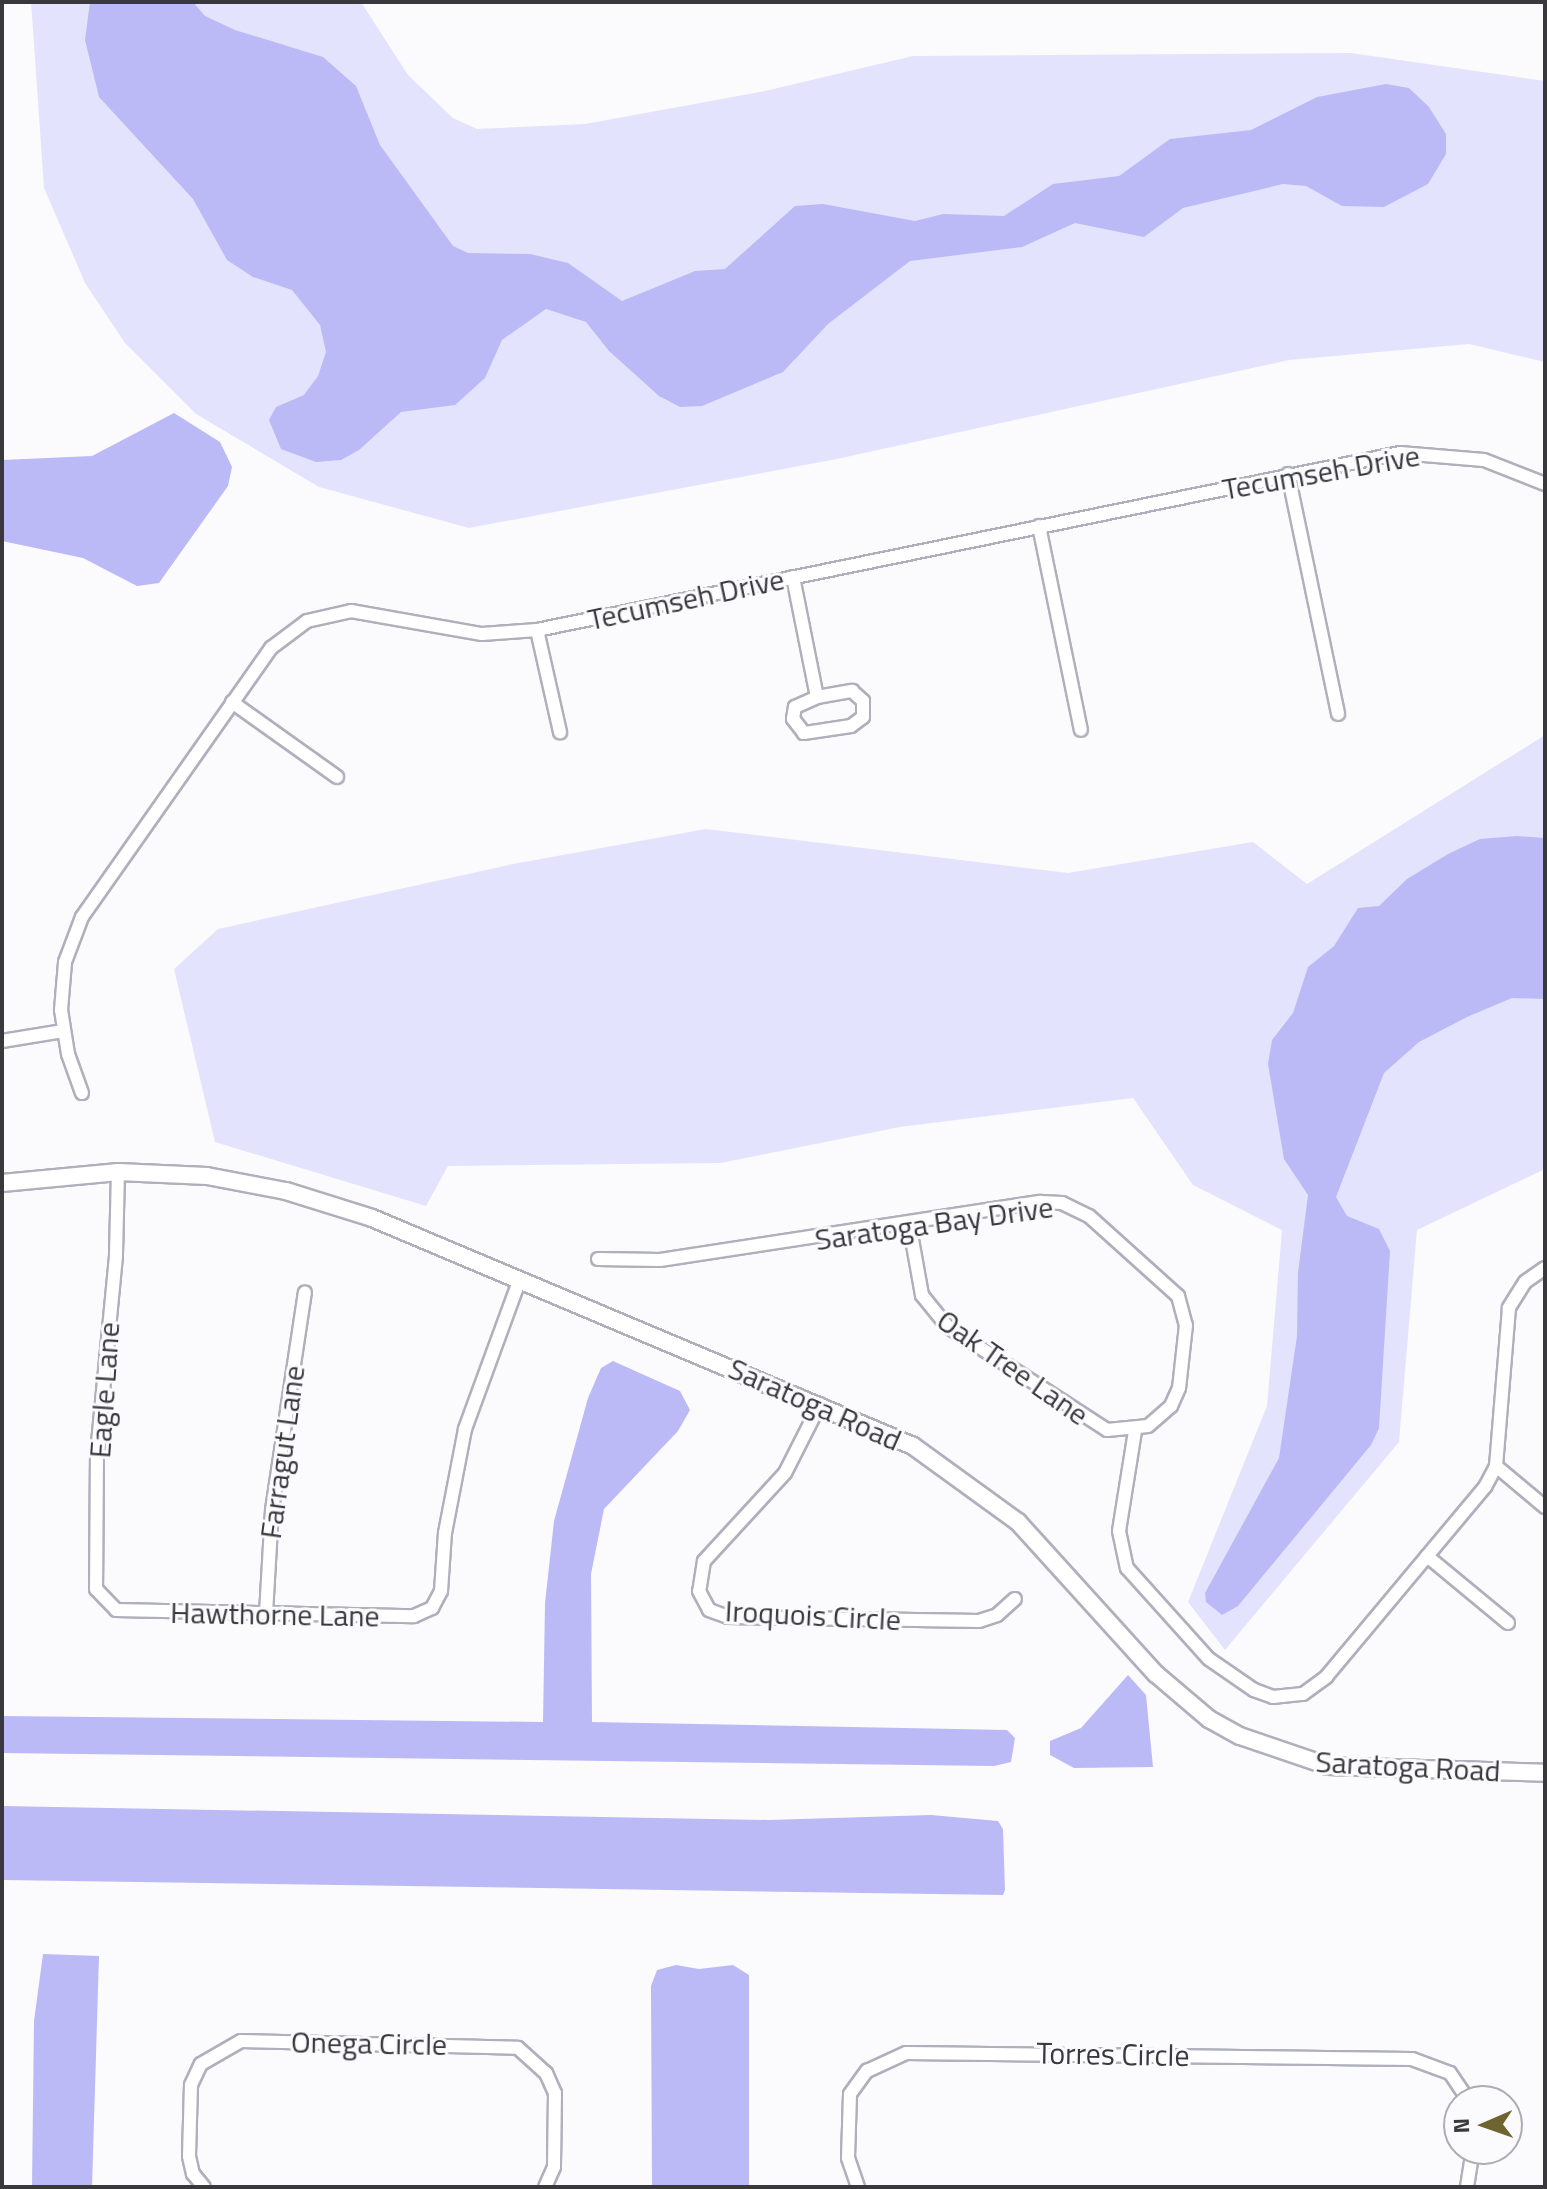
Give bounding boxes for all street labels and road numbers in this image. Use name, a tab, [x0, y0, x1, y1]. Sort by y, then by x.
street label: Tecumseh Drive	[1220, 437, 1422, 507]
street label: Tecumseh Drive	[585, 561, 787, 637]
street label: Saratoga Bay Drive	[813, 1188, 1055, 1258]
street label: Oak Tree Lane	[930, 1302, 1096, 1432]
street label: Eagle Lane	[81, 1321, 127, 1459]
street label: Saratoga Road	[723, 1350, 907, 1458]
street label: Farragut Lane	[252, 1363, 312, 1541]
street label: Iroquois Circle	[724, 1592, 902, 1638]
street label: Hawthorne Lane	[170, 1594, 380, 1634]
street label: Saratoga Road	[1315, 1743, 1501, 1789]
street label: Onega Circle	[291, 2024, 447, 2062]
street label: Torres Circle	[1036, 2035, 1190, 2073]

